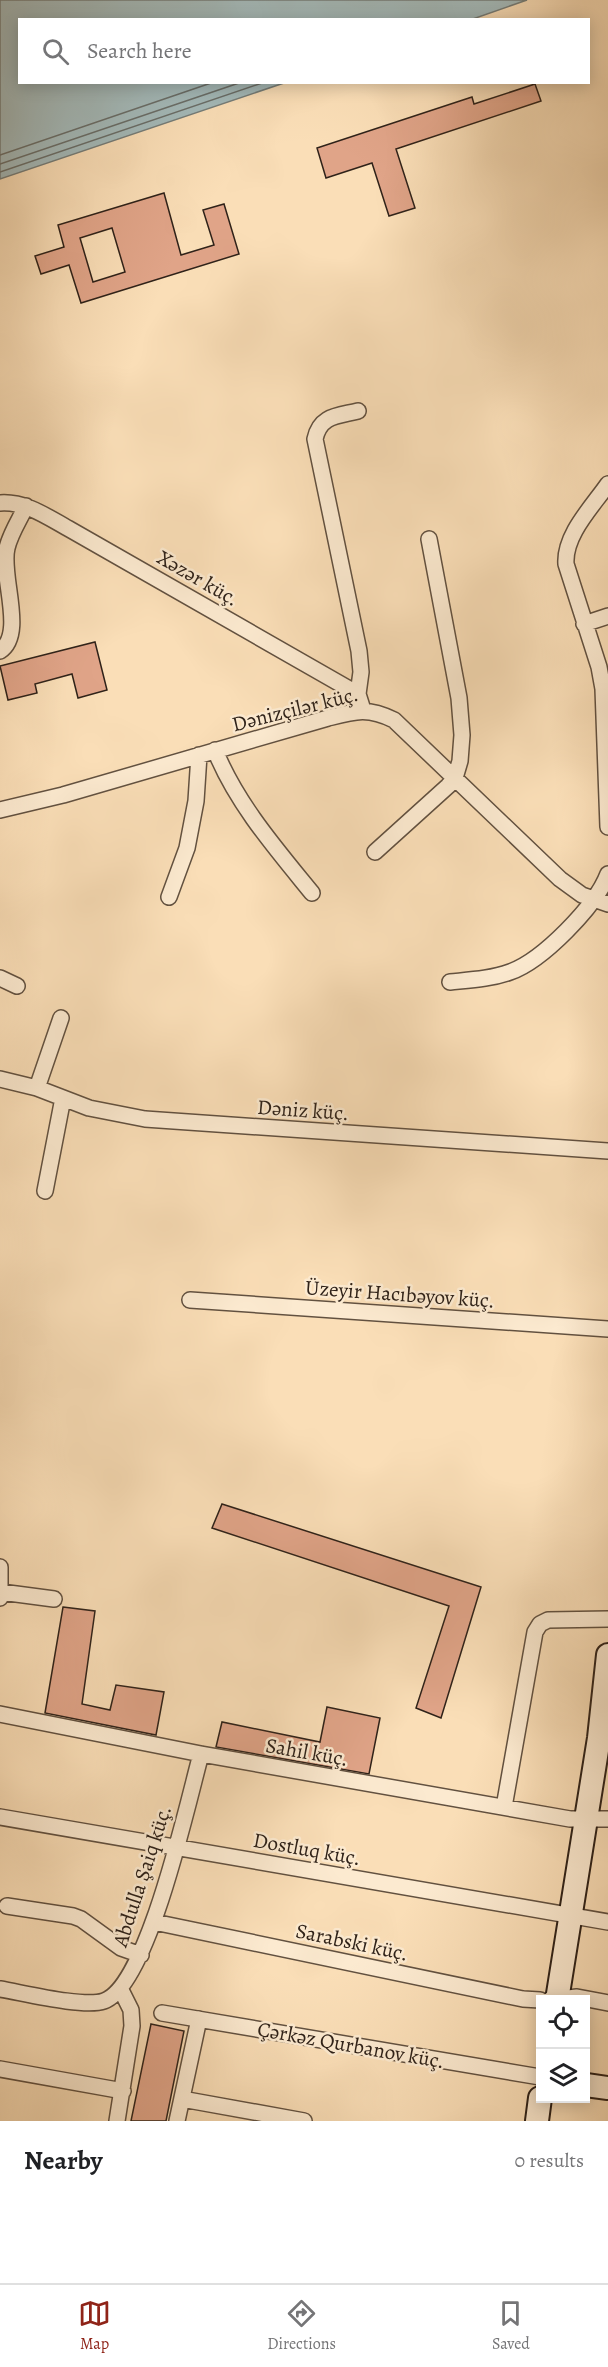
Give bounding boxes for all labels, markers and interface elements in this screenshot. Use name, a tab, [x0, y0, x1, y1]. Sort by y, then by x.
search box	[18, 18, 590, 84]
icon: search	[39, 35, 72, 68]
text: Search here	[87, 36, 192, 66]
street label: Xəzər küç.	[152, 543, 244, 613]
street label: Dәnizçilәr küç.	[229, 680, 361, 738]
street label: Dәniz küç.	[256, 1093, 350, 1127]
street label: Üzeyir Hacıbəyov küç.	[304, 1273, 496, 1315]
street label: Sahil küç.	[263, 1731, 351, 1773]
street label: Abdulla Şaiq küç.	[106, 1802, 178, 1951]
street label: Dostluq küç.	[251, 1826, 363, 1872]
street label: Sarabski küç.	[293, 1916, 411, 1968]
map controls	[536, 1995, 590, 2103]
button: locate	[536, 1995, 590, 2049]
street label: Çərkəz Qurbanov küç.	[255, 2015, 447, 2075]
button: layers	[536, 2049, 590, 2103]
text: Nearby	[24, 2143, 103, 2178]
text: 0 results	[515, 2147, 584, 2174]
tab: Map	[78, 2297, 111, 2355]
tab: Directions	[267, 2297, 336, 2355]
tab: Saved	[492, 2297, 530, 2355]

